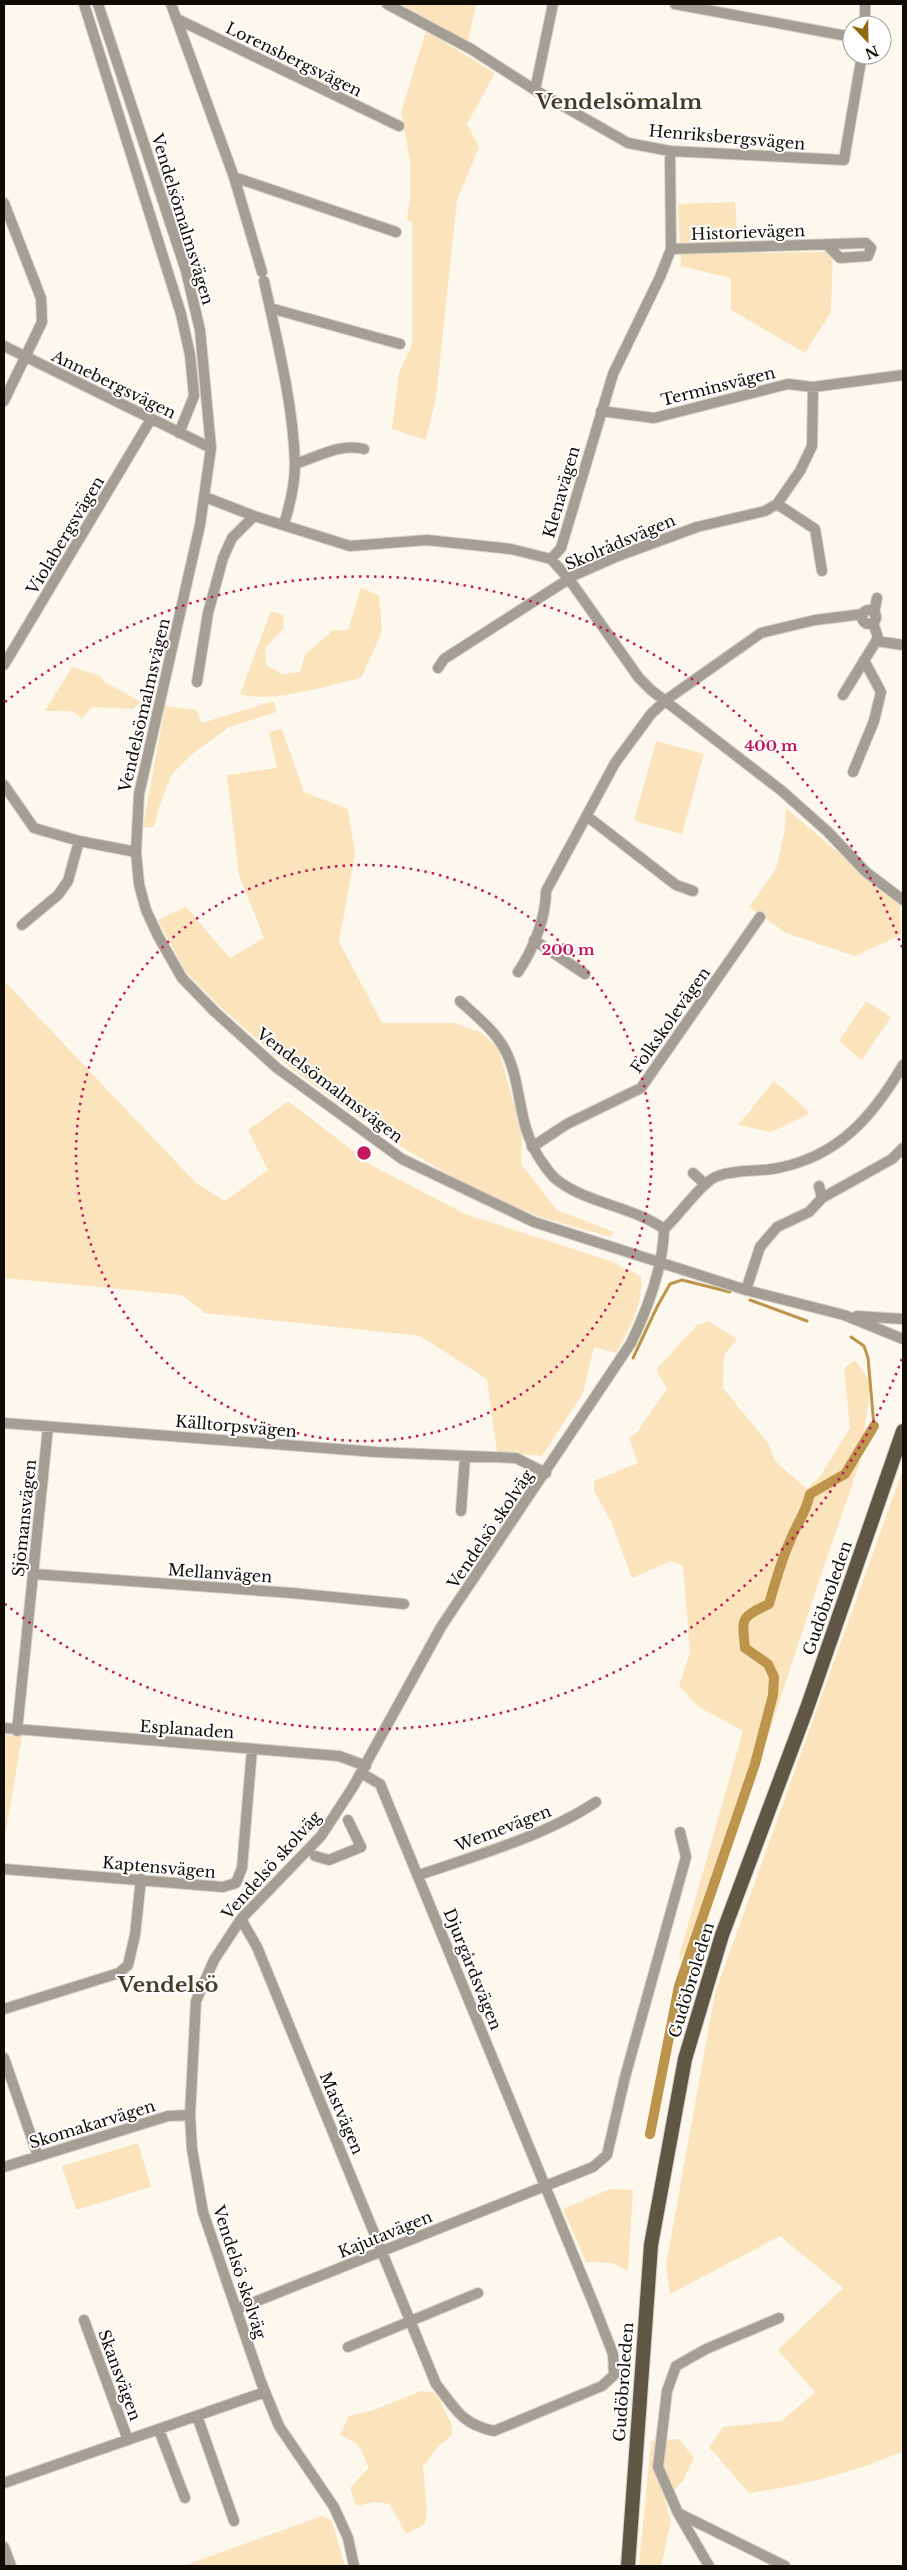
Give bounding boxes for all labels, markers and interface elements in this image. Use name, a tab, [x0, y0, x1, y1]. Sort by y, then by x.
north arrow	[842, 15, 892, 65]
street label: Lorensbergsvägen	[223, 17, 365, 101]
text: N	[862, 41, 881, 63]
district label: Vendelsömalm	[535, 89, 702, 115]
street label: Henriksbergsvägen	[648, 120, 806, 154]
street label: Vendelsömalmsvägen	[147, 130, 219, 307]
street label: Historievägen	[691, 220, 805, 244]
street label: Annebergsvägen	[48, 345, 179, 423]
street label: Terminsvägen	[659, 362, 777, 410]
street label: Klenavägen	[538, 444, 584, 540]
street label: Violabergsvägen	[21, 472, 108, 599]
street label: Skolrådsvägen	[562, 510, 678, 574]
street label: Vendelsömalmsvägen	[114, 616, 174, 795]
text: 400 m	[744, 736, 798, 755]
text: 200 m	[542, 940, 595, 959]
street label: Folkskolevägen	[626, 963, 714, 1077]
street label: Vendelsömalmsvägen	[252, 1023, 407, 1147]
centre of rings	[355, 1144, 373, 1162]
street label: Källtorpsvägen	[174, 1411, 298, 1441]
street label: Sjömansvägen	[8, 1458, 40, 1578]
street label: Vendelsö skolväg	[442, 1465, 537, 1593]
street label: Gudöbroleden	[798, 1538, 856, 1658]
street label: Mellanvägen	[167, 1559, 273, 1587]
street label: Esplanaden	[139, 1716, 235, 1742]
street label: Wemevägen	[451, 1801, 554, 1856]
street label: Vendelsö skolväg	[216, 1806, 325, 1924]
street label: Kaptensvägen	[101, 1852, 217, 1882]
street label: Djurgårdsvägen	[439, 1905, 507, 2033]
street label: Gudöbroleden	[664, 1920, 718, 2040]
district label: Vendelsö	[117, 1972, 218, 1998]
street label: Mastvägen	[316, 2069, 368, 2157]
street label: Skomakarvägen	[27, 2095, 157, 2153]
street label: Vendelsö skolväg	[209, 2202, 271, 2342]
street label: Kajutavägen	[335, 2206, 435, 2262]
street label: Gudöbroleden	[609, 2322, 637, 2442]
street label: Skansvägen	[94, 2327, 146, 2423]

